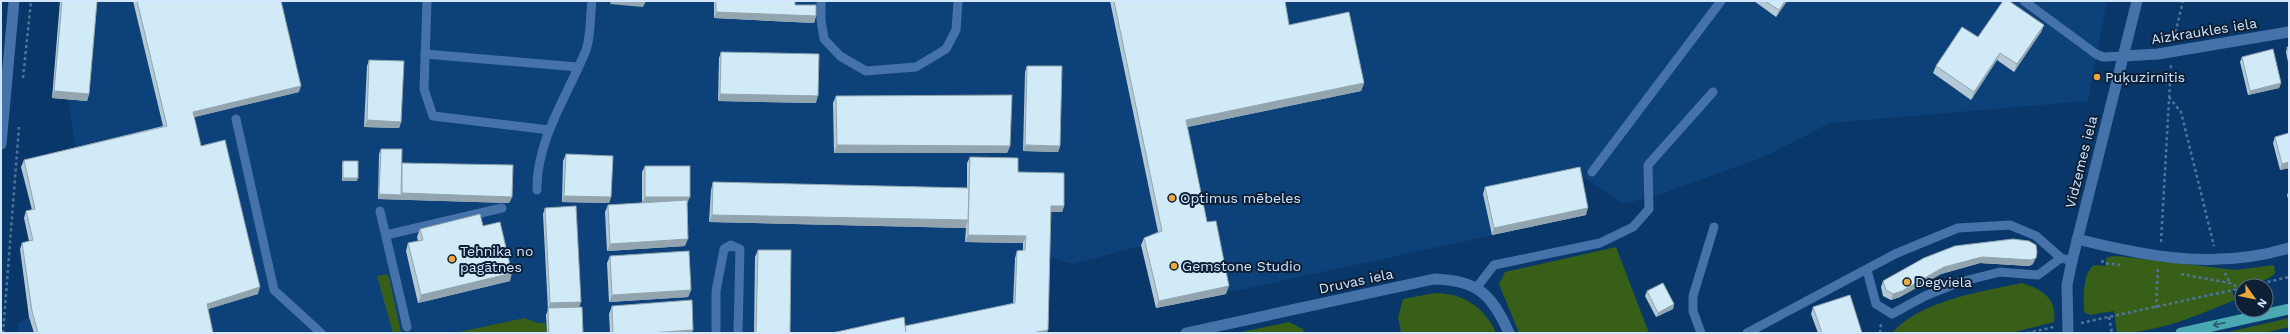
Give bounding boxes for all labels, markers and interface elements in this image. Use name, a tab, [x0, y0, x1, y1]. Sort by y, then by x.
street label: Aizkraukles iela	[2150, 15, 2258, 47]
place label: Puķuzirnītis	[2105, 69, 2185, 86]
marker: Puķuzirnītis	[2092, 72, 2102, 82]
street label: Vidzemes iela	[2062, 114, 2100, 210]
place label: Optimus mēbeles	[1180, 190, 1301, 206]
marker: Optimus mēbeles	[1167, 193, 1177, 203]
place label: Tehnika no pagātnes	[460, 243, 533, 275]
marker: Tehnika no pagātnes	[447, 254, 457, 264]
place label: Gemstone Studio	[1182, 258, 1301, 274]
marker: Gemstone Studio	[1169, 261, 1179, 271]
street label: Druvas iela	[1317, 265, 1395, 297]
place label: Degviela	[1915, 274, 1972, 290]
marker: Degviela	[1902, 277, 1912, 287]
north arrow	[2234, 278, 2274, 318]
text: N	[2254, 296, 2270, 310]
one-way arrow	[2213, 321, 2226, 329]

